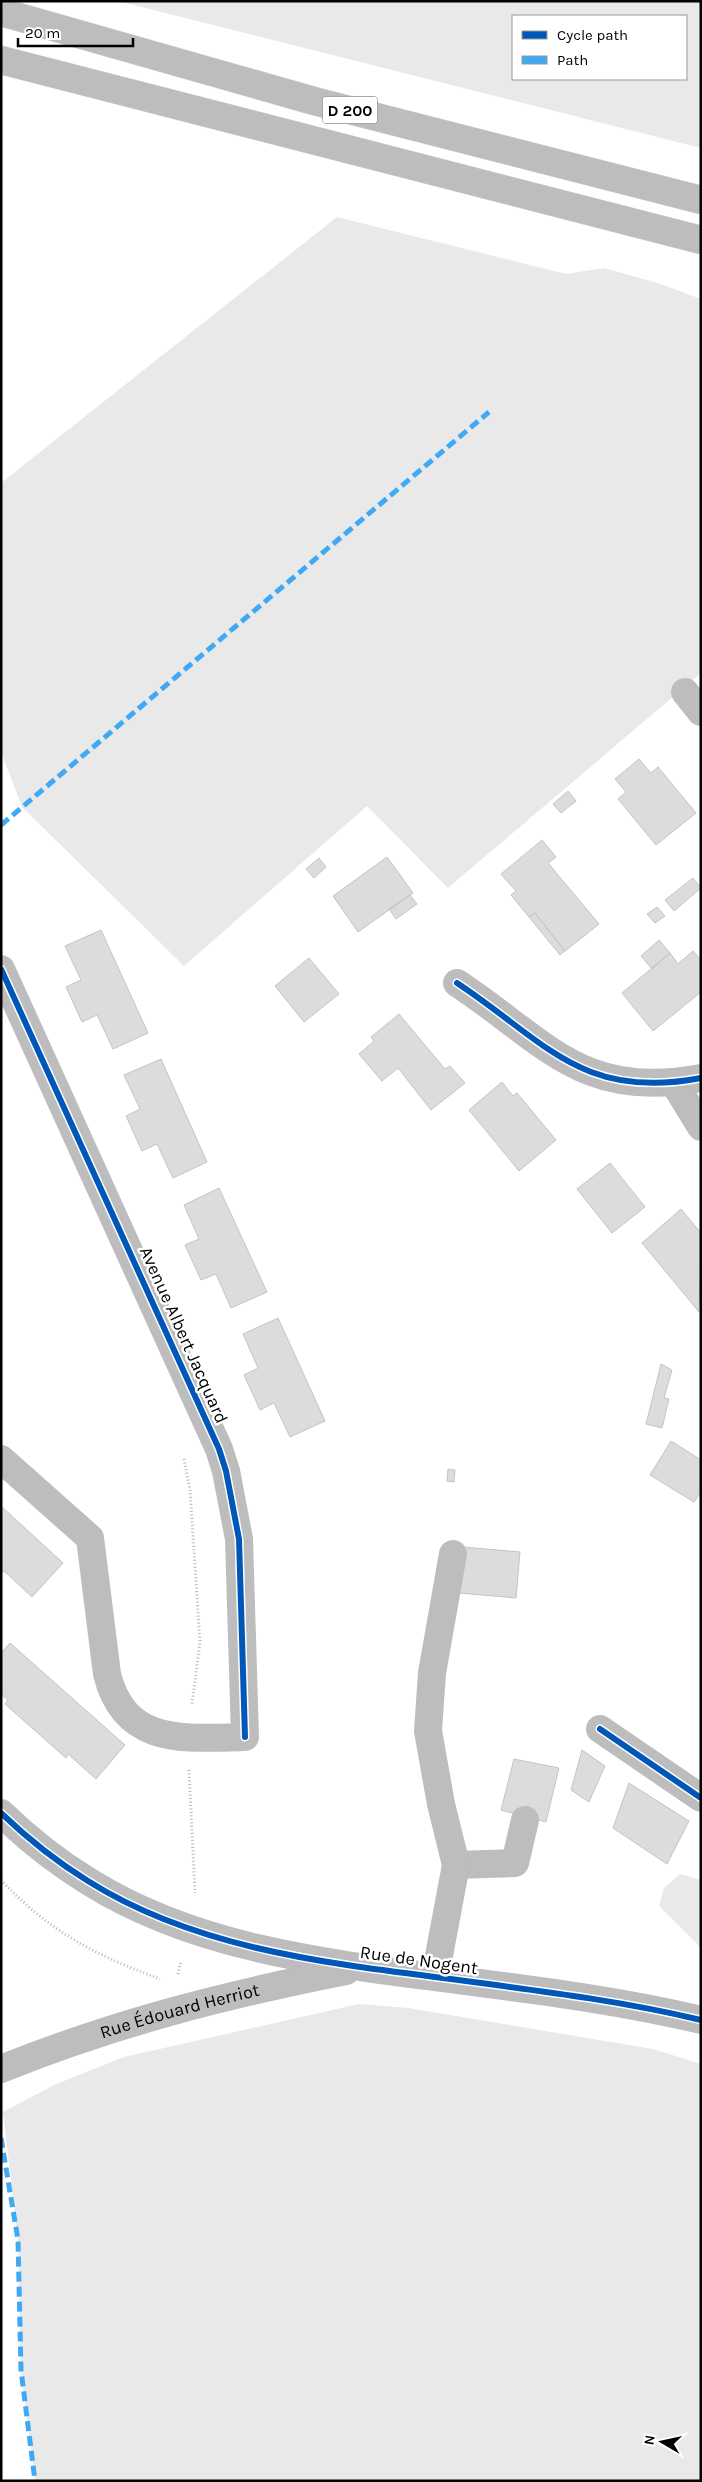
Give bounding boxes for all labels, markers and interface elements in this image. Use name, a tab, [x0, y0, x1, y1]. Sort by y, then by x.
scale bar	[18, 15, 132, 47]
legend	[512, 15, 687, 80]
text: 20 m	[25, 24, 60, 42]
text: Cycle path	[557, 26, 628, 44]
text: Path	[557, 51, 588, 69]
road number: D 200	[322, 96, 378, 124]
street label: Avenue Albert Jacquard	[135, 1243, 233, 1427]
street label: Rue de Nogent	[359, 1941, 480, 1979]
street label: Rue Édouard Herriot	[97, 1979, 262, 2043]
north arrow	[637, 2417, 687, 2467]
text: N	[640, 2434, 659, 2446]

